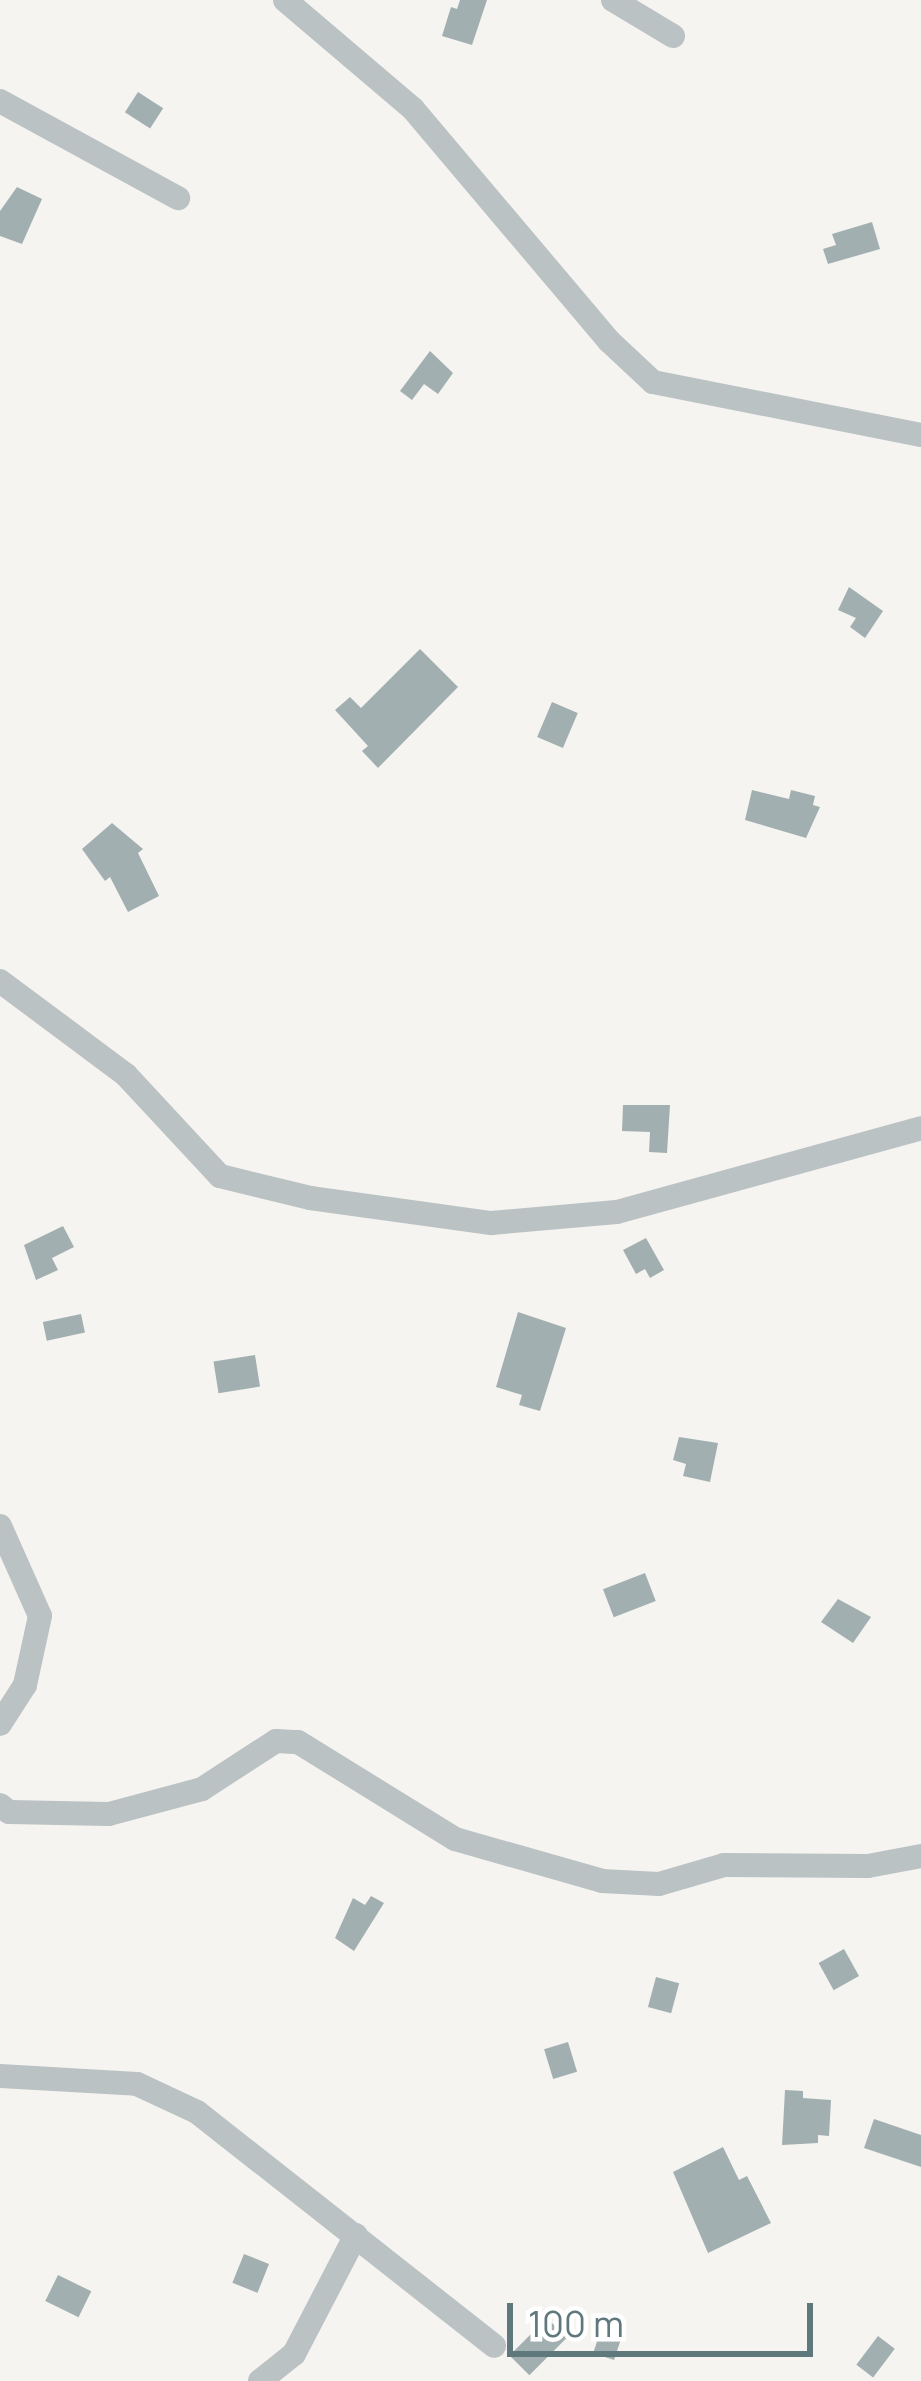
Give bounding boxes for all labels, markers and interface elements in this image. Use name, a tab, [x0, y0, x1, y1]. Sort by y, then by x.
scale bar	[513, 2279, 819, 2353]
text: 100 m	[528, 2299, 624, 2348]

